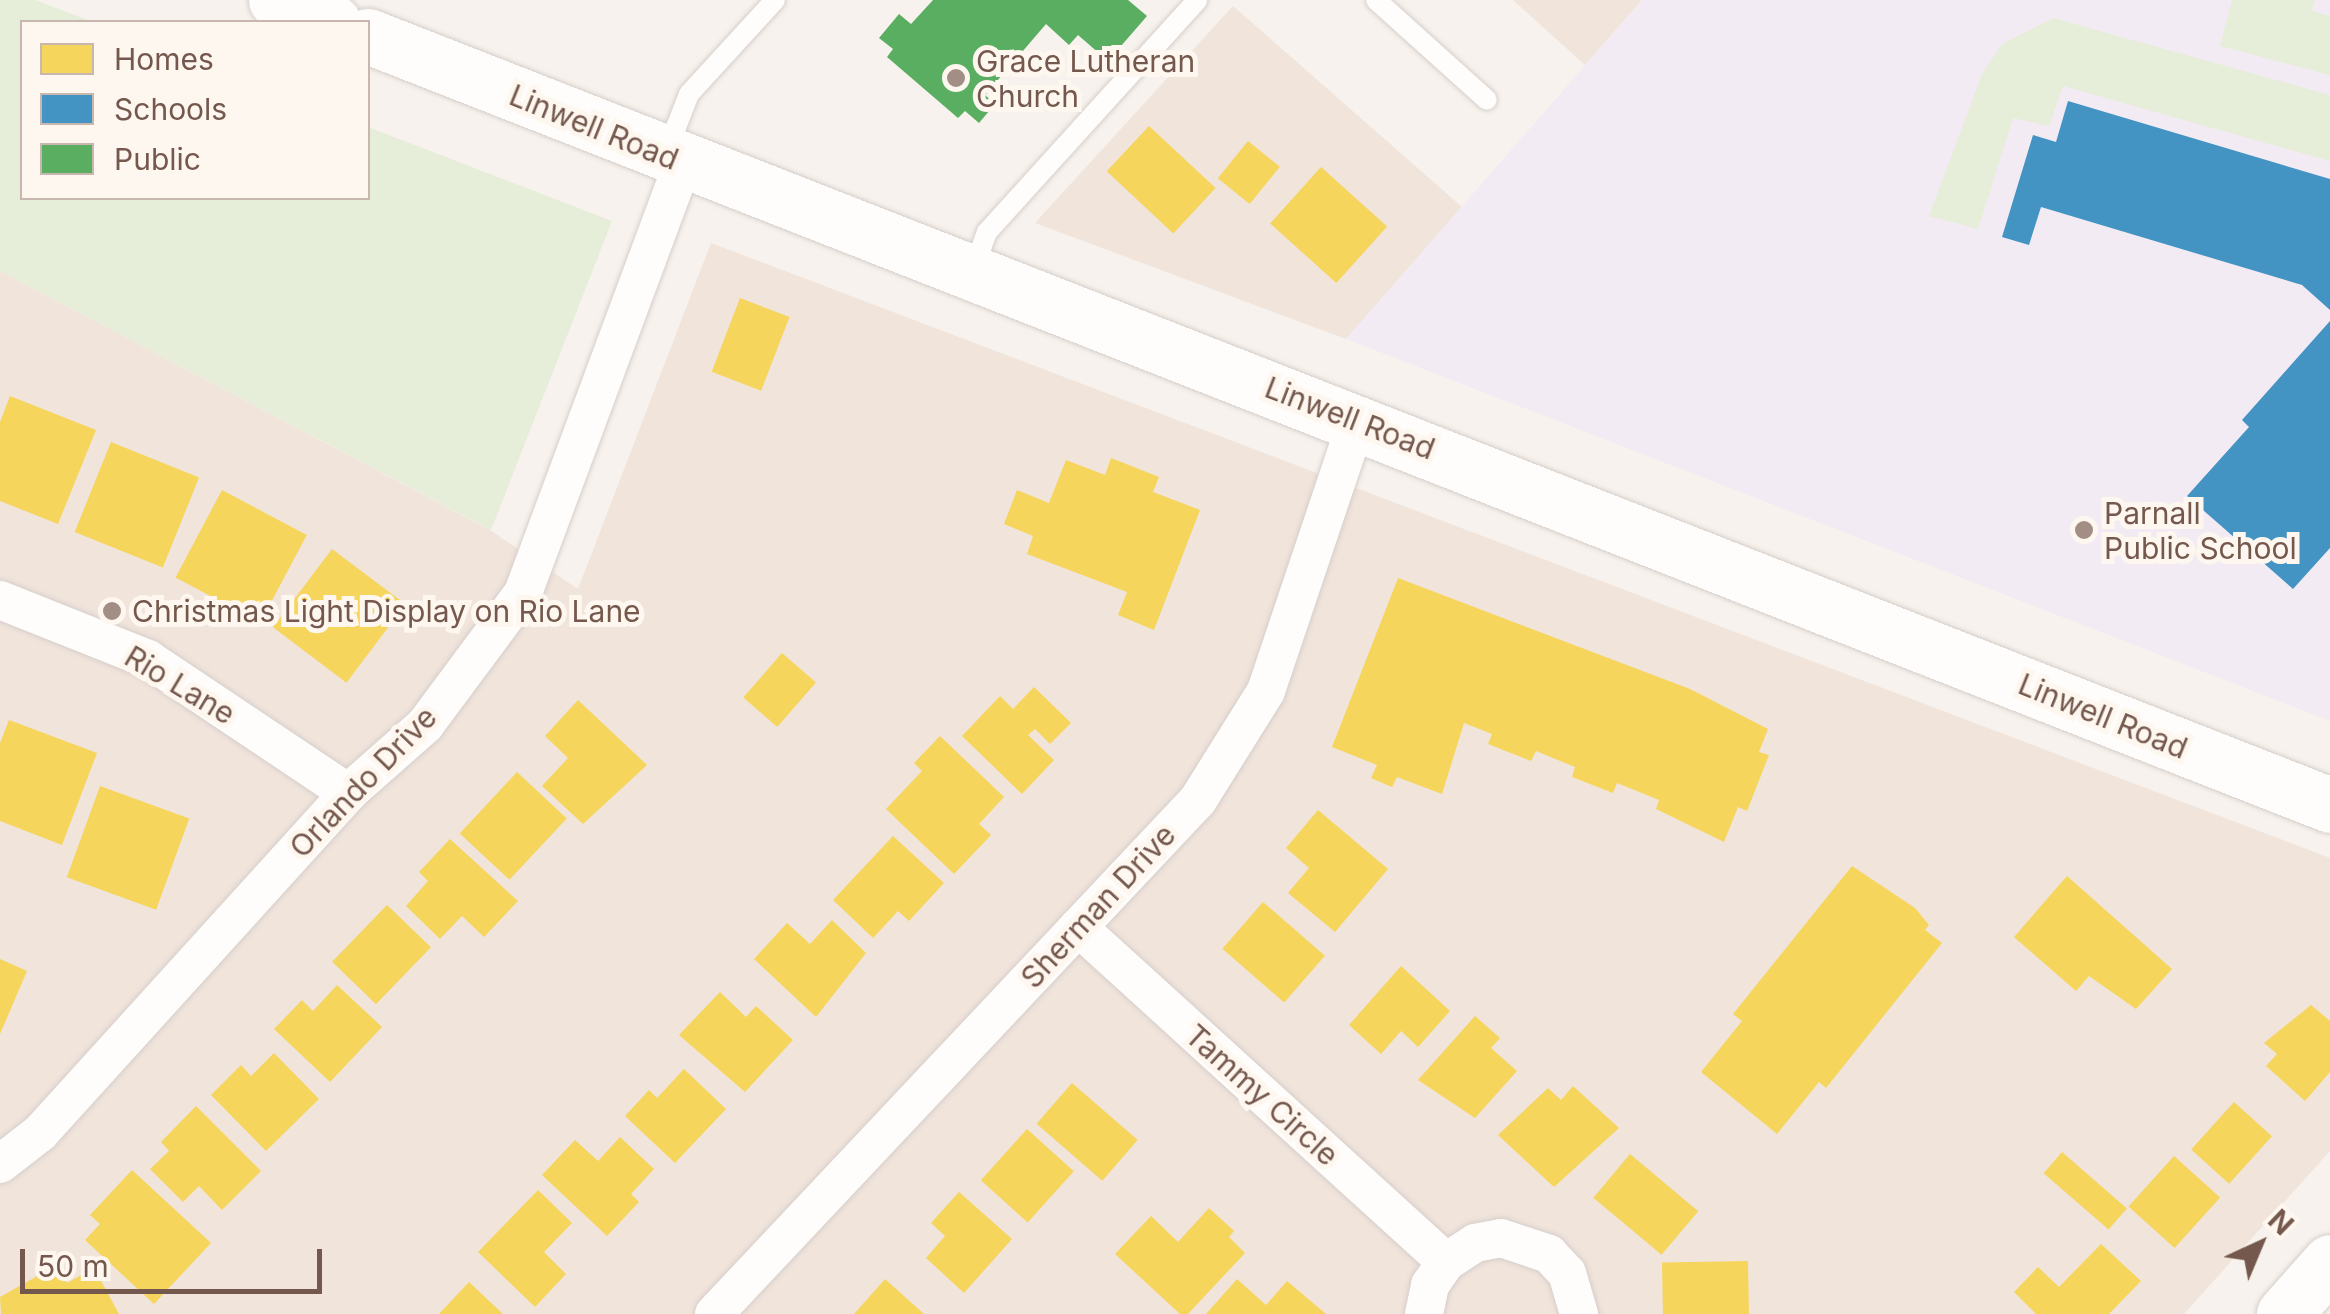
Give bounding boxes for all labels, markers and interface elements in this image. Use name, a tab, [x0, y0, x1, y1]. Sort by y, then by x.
legend	[20, 20, 370, 200]
text: Homes	[114, 41, 214, 77]
place label: Grace Lutheran Church	[976, 43, 1195, 114]
marker: Grace Lutheran Church	[945, 67, 967, 89]
street label: Linwell Road	[504, 77, 684, 177]
text: Schools	[114, 91, 227, 127]
text: Public	[114, 141, 201, 177]
street label: Linwell Road	[1260, 369, 1440, 467]
place label: Parnall Public School	[2104, 495, 2297, 566]
marker: Parnall Public School	[2073, 519, 2095, 541]
place label: Christmas Light Display on Rio Lane	[132, 593, 641, 629]
marker: Christmas Light Display on Rio Lane	[101, 600, 123, 622]
street label: Rio Lane	[118, 638, 242, 732]
street label: Linwell Road	[2013, 666, 2193, 766]
street label: Orlando Drive	[282, 699, 444, 865]
street label: Sherman Drive	[1013, 817, 1183, 995]
street label: Tammy Circle	[1178, 1017, 1346, 1173]
north arrow	[2210, 1194, 2310, 1294]
text: N	[2261, 1203, 2300, 1242]
scale bar	[25, 1229, 328, 1291]
text: 50 m	[37, 1248, 109, 1284]

